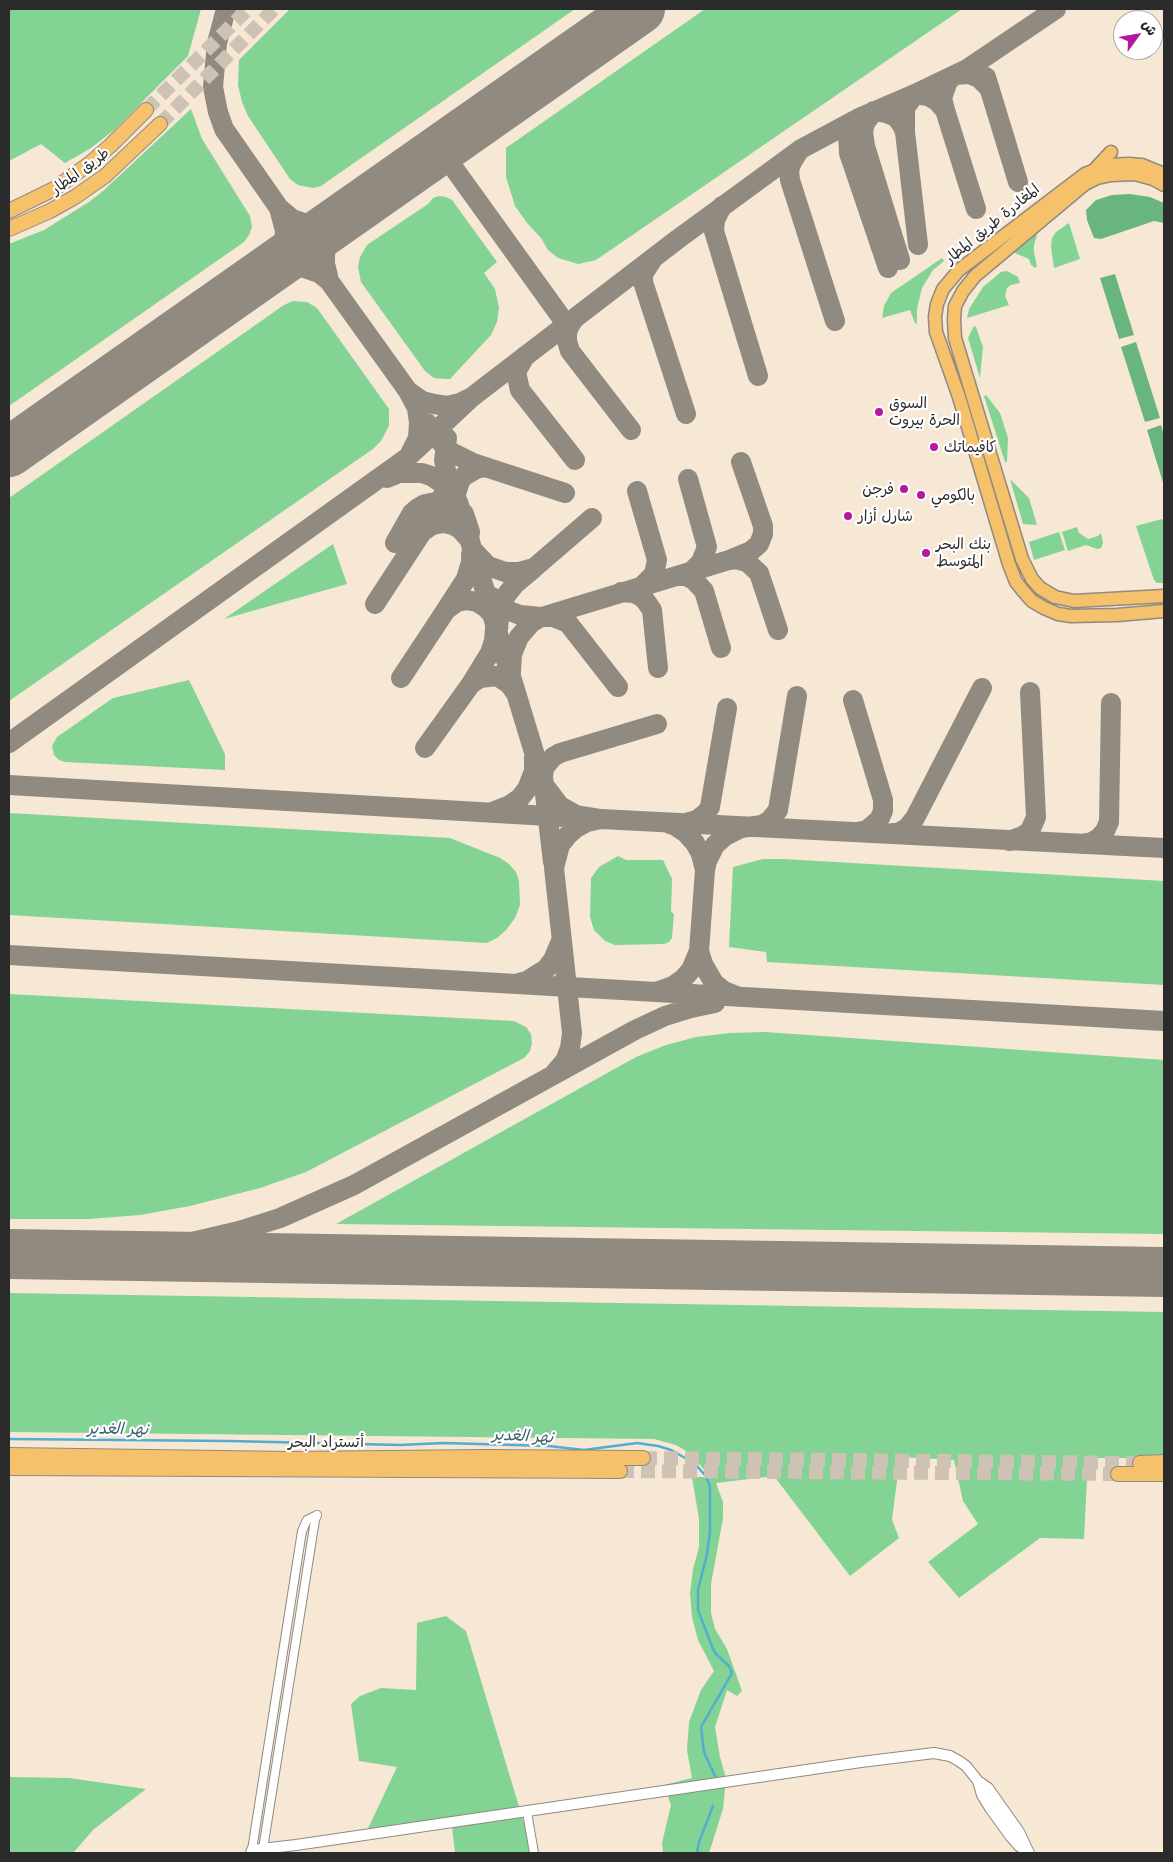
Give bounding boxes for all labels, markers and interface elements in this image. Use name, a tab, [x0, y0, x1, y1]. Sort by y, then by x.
north arrow	[1113, 10, 1163, 60]
text: ش	[1138, 16, 1162, 39]
street label: طريق المطار	[47, 144, 113, 198]
street label: المغادرة طريق المطار	[941, 180, 1043, 268]
place label: السوق الحرة بيروت	[889, 394, 960, 429]
marker: السوق الحرة بيروت	[873, 406, 885, 418]
place label: كافيماتك	[944, 438, 996, 456]
marker: كافيماتك	[928, 441, 940, 453]
place label: فرجن	[862, 480, 894, 498]
marker: فرجن	[898, 483, 910, 495]
place label: بالكومي	[931, 486, 975, 504]
marker: بالكومي	[915, 489, 927, 501]
place label: شارل أزار	[858, 507, 913, 525]
marker: شارل أزار	[842, 510, 854, 522]
place label: بنك البحر المتوسط	[936, 535, 991, 570]
marker: بنك البحر المتوسط	[920, 547, 932, 559]
water label: نهر الغدير	[88, 1419, 148, 1439]
water label: نهر الغدير	[492, 1425, 554, 1447]
street label: أتستراد البحر	[288, 1433, 364, 1451]

